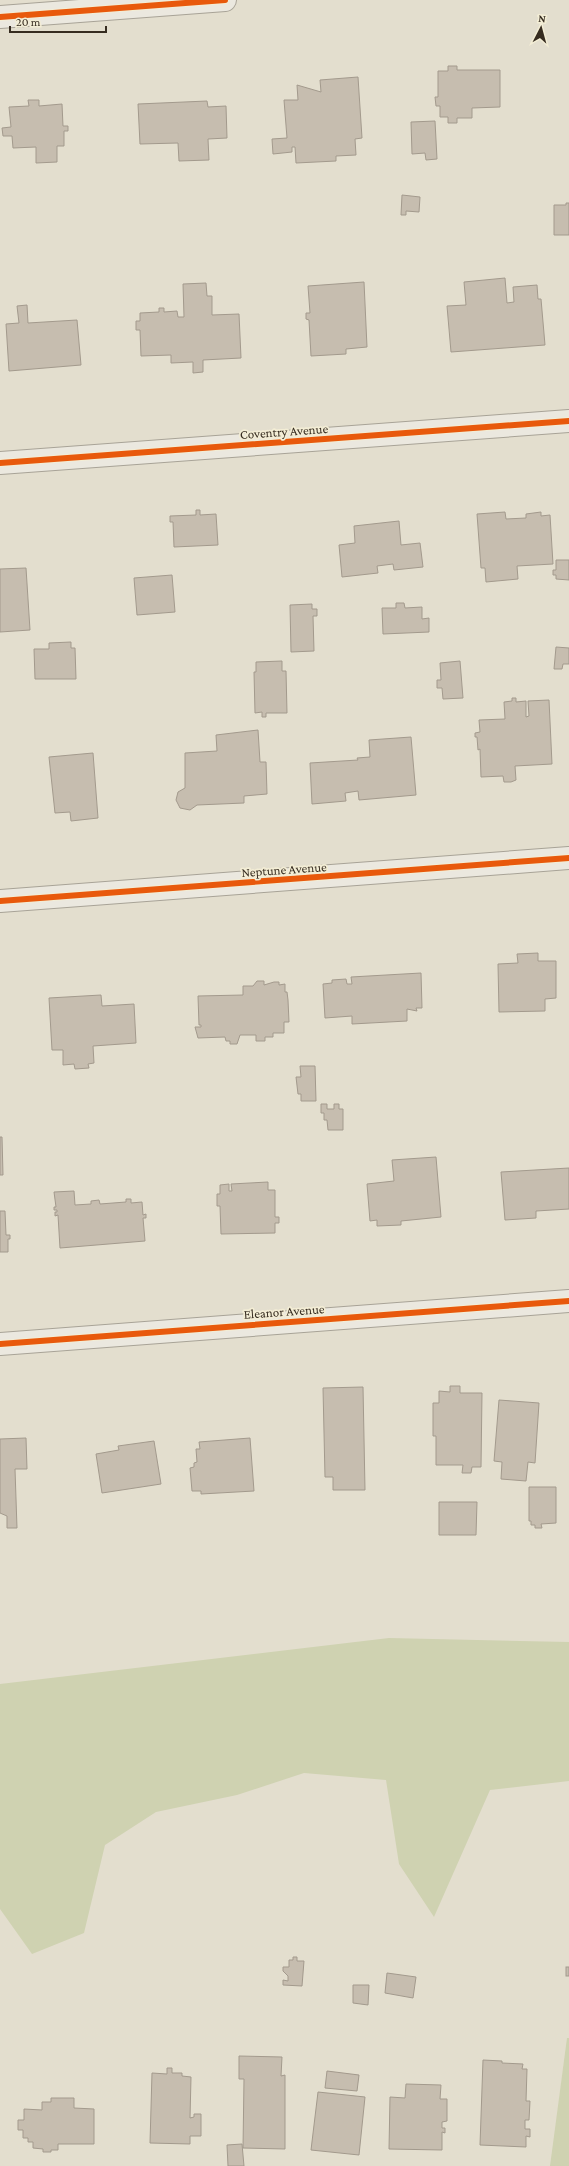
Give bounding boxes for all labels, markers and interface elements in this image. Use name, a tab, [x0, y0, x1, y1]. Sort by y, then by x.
scale bar	[10, 8, 106, 34]
north arrow	[521, 8, 561, 48]
text: N	[538, 12, 547, 24]
text: 20 m	[16, 15, 41, 29]
street label: Coventry Avenue	[239, 421, 329, 442]
street label: Neptune Avenue	[241, 859, 328, 880]
street label: Eleanor Avenue	[243, 1301, 325, 1322]

